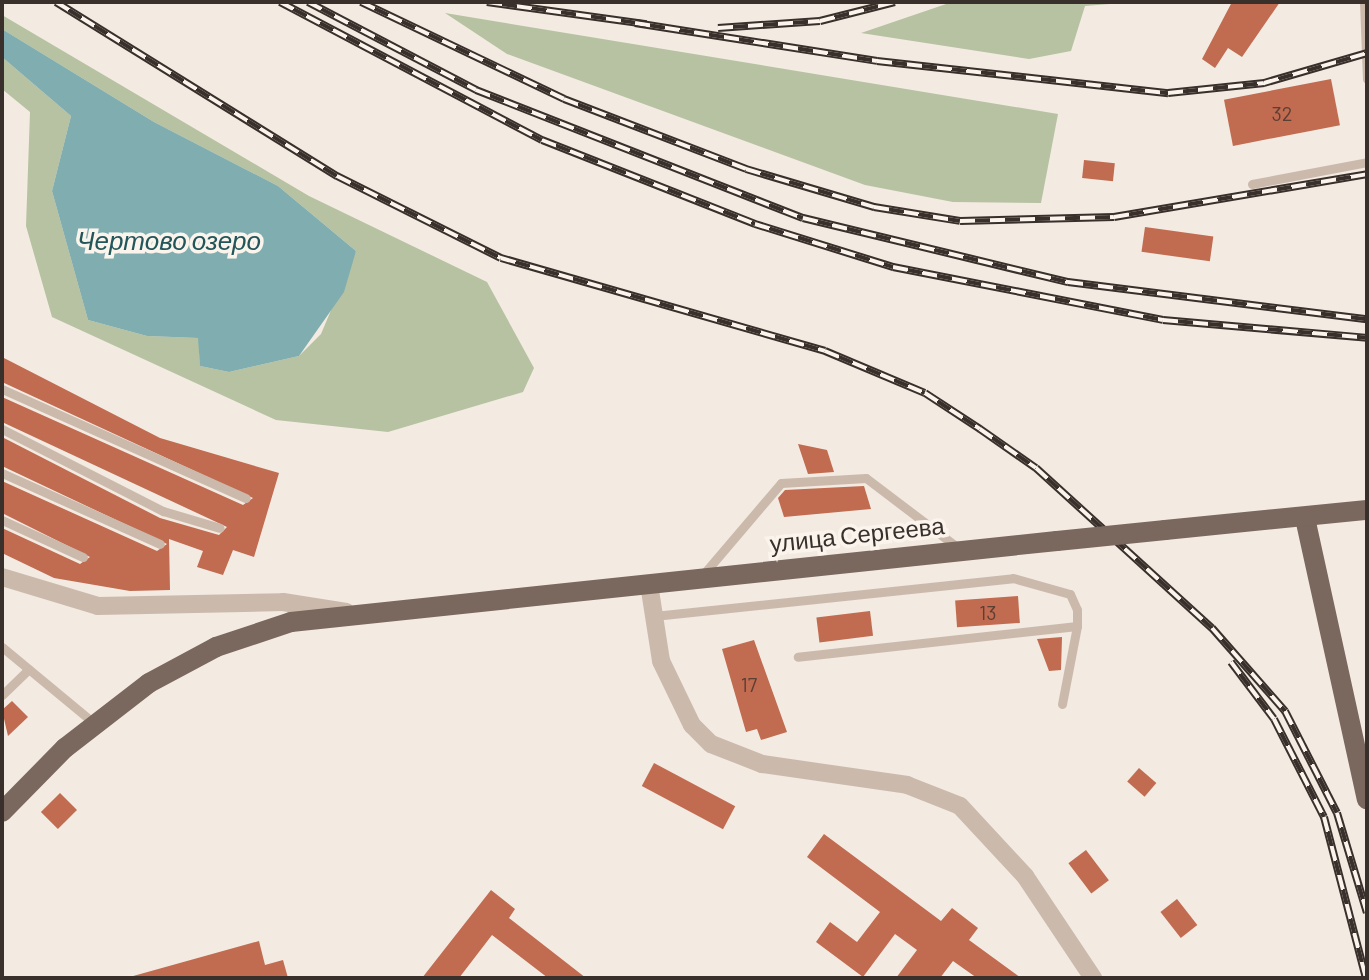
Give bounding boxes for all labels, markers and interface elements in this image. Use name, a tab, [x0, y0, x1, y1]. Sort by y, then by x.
house number: 32	[1271, 101, 1293, 125]
water label: Чертово озеро	[77, 224, 261, 256]
street label: улица Сергеева	[768, 511, 946, 557]
house number: 13	[979, 600, 997, 624]
house number: 17	[741, 672, 757, 696]

